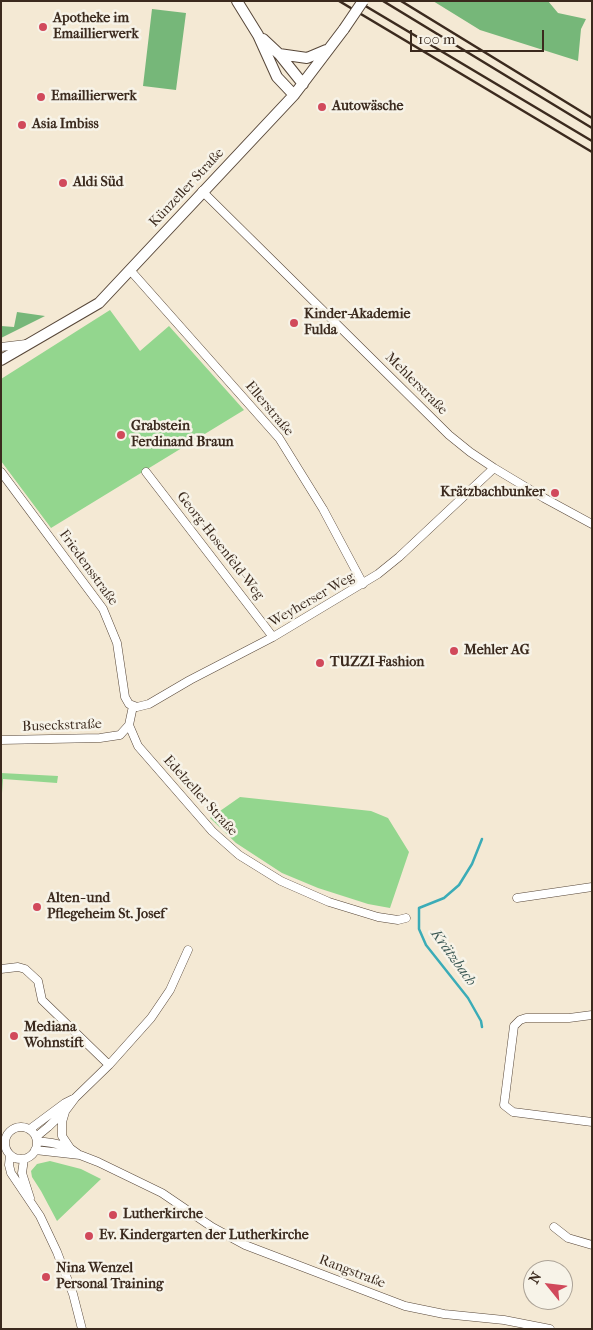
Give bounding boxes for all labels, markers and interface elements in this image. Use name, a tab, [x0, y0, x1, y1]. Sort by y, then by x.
place label: Apotheke im Emaillierwerk	[53, 11, 139, 44]
scale bar	[413, 20, 547, 52]
marker: Apotheke im Emaillierwerk	[37, 21, 49, 33]
text: 100 m	[418, 30, 456, 48]
place label: Emaillierwerk	[51, 89, 137, 105]
marker: Emaillierwerk	[35, 91, 47, 103]
place label: Autowäsche	[332, 99, 403, 115]
marker: Autowäsche	[316, 101, 328, 113]
place label: Asia Imbiss	[32, 117, 99, 133]
marker: Asia Imbiss	[16, 119, 28, 131]
street label: Künzeller Straße	[146, 145, 228, 231]
place label: Aldi Süd	[73, 175, 123, 191]
marker: Aldi Süd	[57, 177, 69, 189]
place label: Kinder-Akademie Fulda	[304, 307, 410, 340]
marker: Kinder-Akademie Fulda	[288, 317, 300, 329]
street label: Mehlerstraße	[381, 349, 451, 419]
street label: Ellerstraße	[241, 378, 297, 440]
place label: Grabstein Ferdinand Braun	[131, 419, 234, 452]
marker: Grabstein Ferdinand Braun	[115, 429, 127, 441]
place label: Krätzbachbunker	[440, 485, 545, 501]
marker: Krätzbachbunker	[549, 487, 561, 499]
street label: Georg-Hosenfeld-Weg	[173, 489, 267, 603]
street label: Friedensstraße	[55, 527, 121, 609]
street label: Weyherser Weg	[266, 569, 358, 631]
place label: Mehler AG	[464, 643, 530, 659]
marker: Mehler AG	[448, 645, 460, 657]
place label: TUZZI-Fashion	[330, 655, 424, 671]
marker: TUZZI-Fashion	[314, 657, 326, 669]
street label: Buseckstraße	[22, 716, 102, 736]
street label: Edelzeller Straße	[159, 752, 241, 840]
place label: Alten- und Pflegeheim St. Josef	[47, 891, 165, 924]
marker: Alten- und Pflegeheim St. Josef	[31, 901, 43, 913]
water label: Krätzbach	[426, 926, 480, 990]
place label: Mediana Wohnstift	[24, 1020, 84, 1052]
marker: Mediana Wohnstift	[8, 1030, 20, 1042]
place label: Lutherkirche	[123, 1207, 203, 1223]
marker: Lutherkirche	[107, 1209, 119, 1221]
place label: Ev. Kindergarten der Lutherkirche	[99, 1228, 309, 1244]
marker: Ev. Kindergarten der Lutherkirche	[83, 1230, 95, 1242]
street label: Rangstraße	[316, 1252, 388, 1292]
north arrow	[523, 1260, 573, 1310]
place label: Nina Wenzel Personal Training	[56, 1261, 164, 1294]
text: N	[525, 1269, 545, 1287]
marker: Nina Wenzel Personal Training	[40, 1271, 52, 1283]

